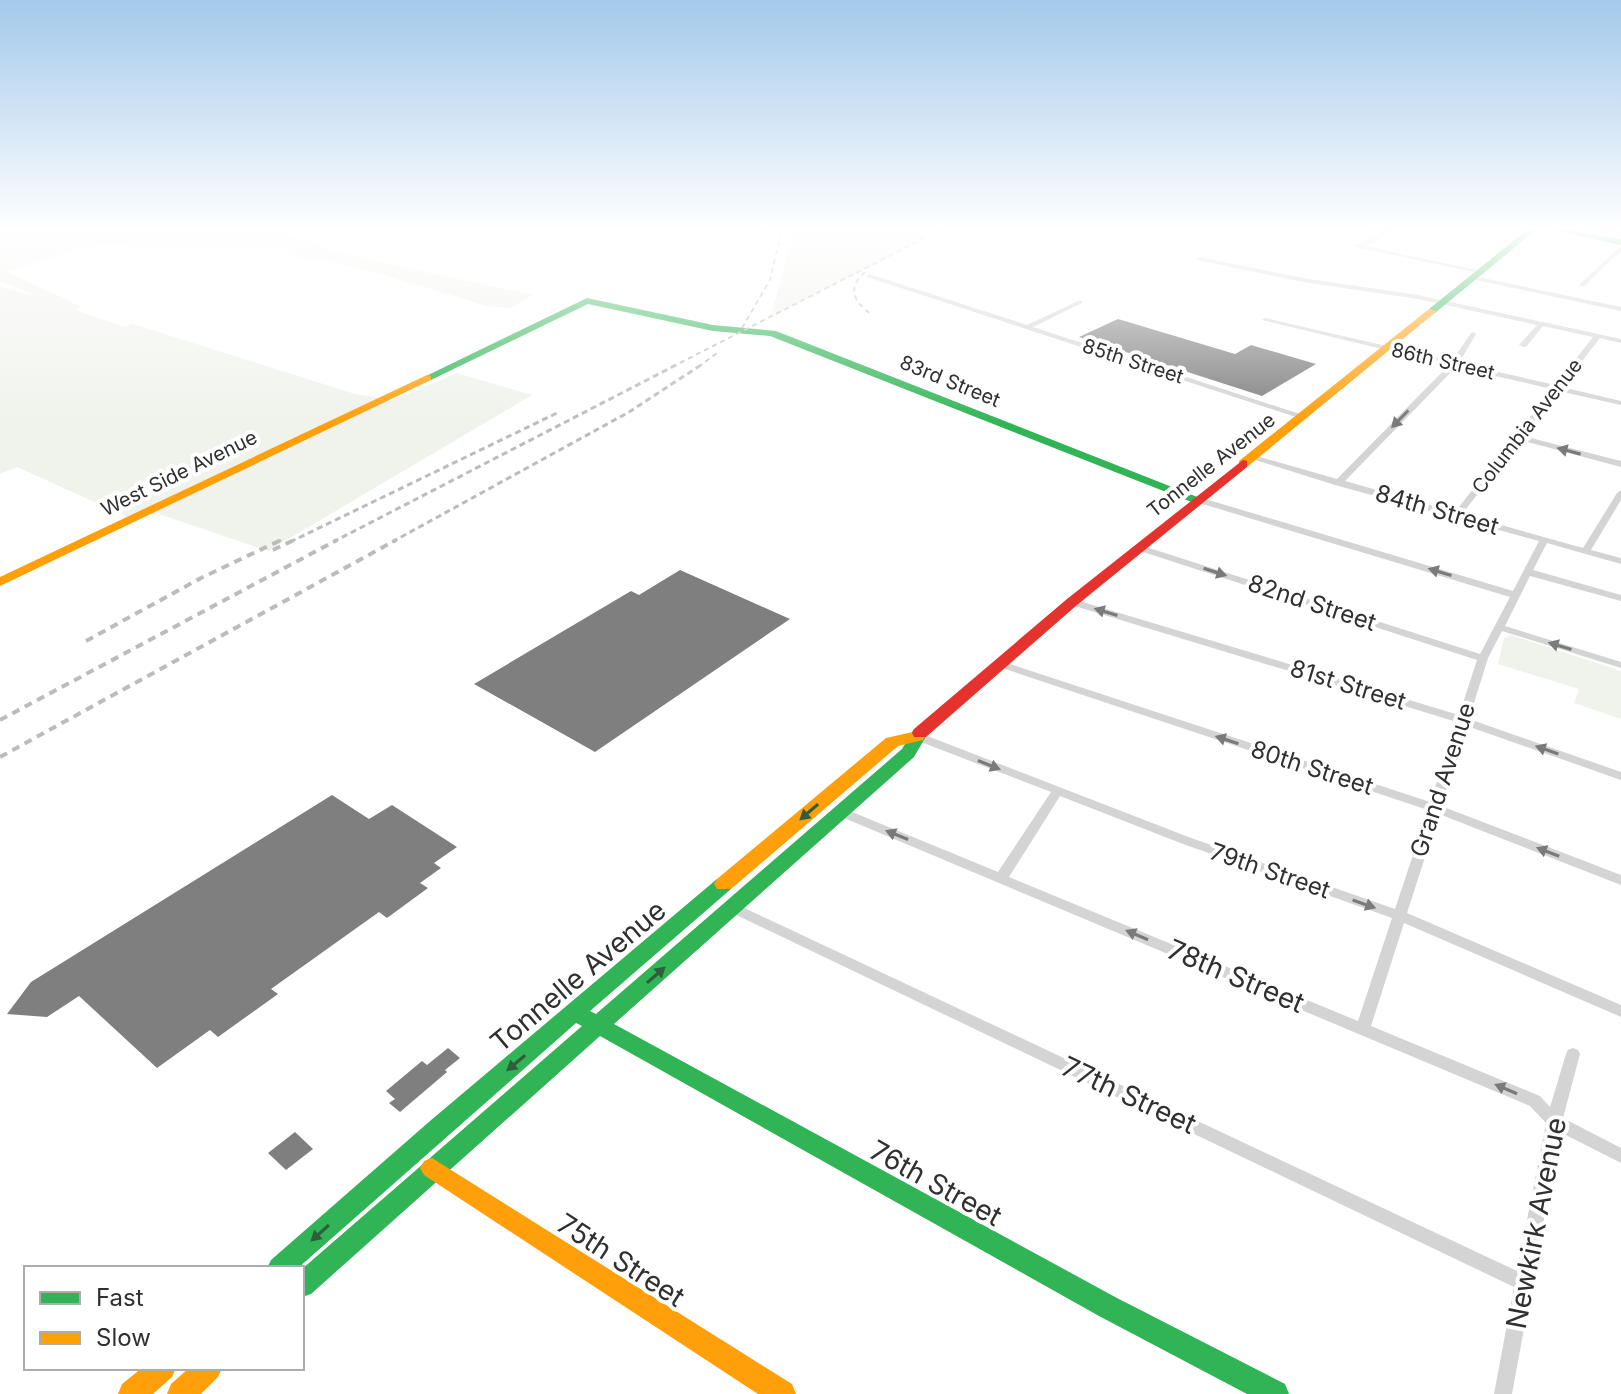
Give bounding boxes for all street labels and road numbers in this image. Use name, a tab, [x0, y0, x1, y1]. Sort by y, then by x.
street label: 85th Street	[1079, 333, 1187, 389]
street label: 86th Street	[1389, 337, 1497, 385]
street label: 83rd Street	[896, 350, 1004, 412]
street label: Columbia Avenue	[1467, 354, 1587, 498]
street label: Tonnelle Avenue	[1142, 408, 1280, 522]
street label: West Side Avenue	[97, 425, 261, 521]
street label: 84th Street	[1372, 478, 1502, 541]
street label: 82nd Street	[1245, 568, 1380, 637]
street label: 81st Street	[1287, 653, 1410, 716]
street label: Grand Avenue	[1404, 699, 1481, 861]
street label: 80th Street	[1247, 734, 1377, 801]
street label: 79th Street	[1206, 836, 1334, 905]
street label: Tonnelle Avenue	[483, 893, 673, 1059]
street label: 78th Street	[1162, 932, 1310, 1020]
street label: 77th Street	[1056, 1049, 1202, 1141]
street label: Newkirk Avenue	[1499, 1114, 1573, 1332]
street label: 76th Street	[864, 1133, 1008, 1233]
street label: 75th Street	[551, 1206, 691, 1314]

